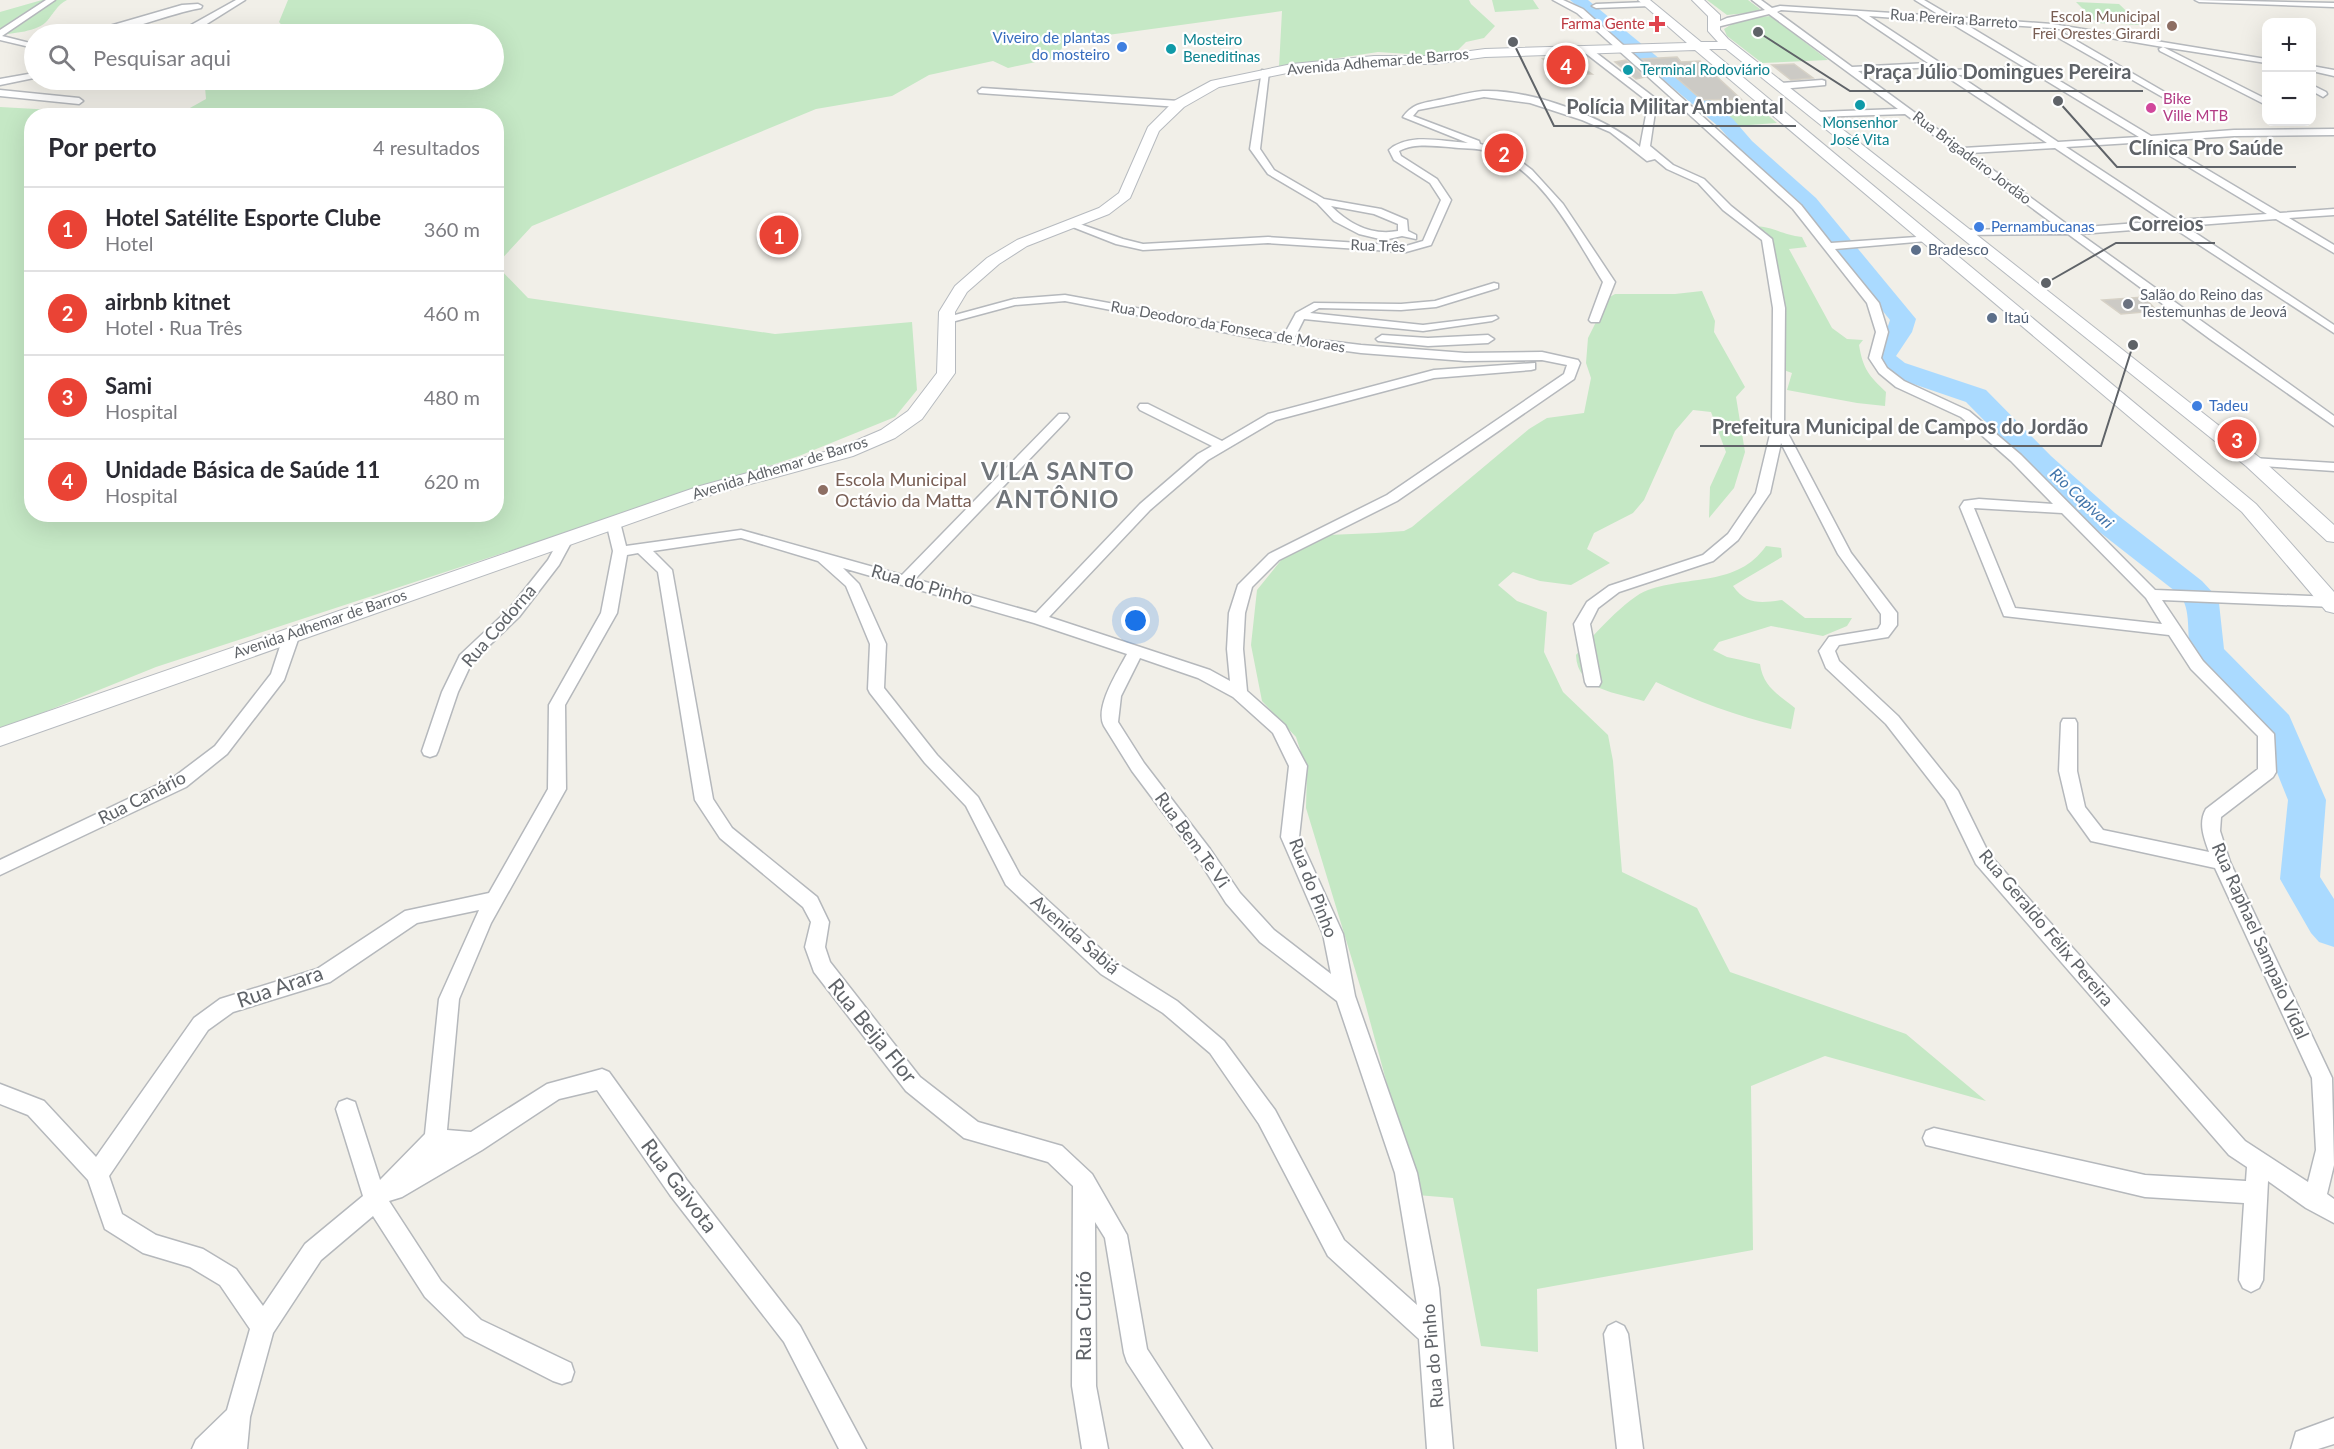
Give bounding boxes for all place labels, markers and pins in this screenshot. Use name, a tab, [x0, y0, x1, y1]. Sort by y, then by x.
place label: Escola Municipal Frei Orestes Girardi	[2032, 7, 2160, 42]
place label: Farma Gente	[1561, 14, 1645, 32]
marker: Farma Gente	[1650, 17, 1664, 31]
marker: Escola Municipal Frei Orestes Girardi	[2165, 19, 2179, 33]
place label: Viveiro de plantas do mosteiro	[993, 28, 1110, 63]
place label: Mosteiro Beneditinas	[1183, 30, 1260, 65]
marker: Viveiro de plantas do mosteiro	[1115, 40, 1129, 54]
marker: Mosteiro Beneditinas	[1164, 42, 1178, 56]
pin: 4	[1546, 42, 1586, 88]
callout: Praça Júlio Domingues Pereira	[1850, 53, 2143, 91]
place label: Terminal Rodoviário	[1640, 60, 1770, 78]
marker: Terminal Rodoviário	[1621, 63, 1635, 77]
callout: Polícia Militar Ambiental	[1554, 88, 1796, 126]
place label: Bike Ville MTB	[2163, 89, 2228, 124]
marker: Monsenhor José Vita	[1853, 98, 1867, 112]
marker: Bike Ville MTB	[2144, 101, 2158, 115]
place label: Monsenhor José Vita	[1822, 113, 1898, 148]
callout: Clínica Pro Saúde	[2117, 129, 2296, 167]
pin: 2	[1484, 130, 1524, 176]
callout: Correios	[2116, 205, 2215, 243]
pin: 1	[760, 212, 798, 258]
place label: Pernambucanas	[1991, 217, 2095, 235]
marker: Pernambucanas	[1972, 220, 1986, 234]
place label: Bradesco	[1928, 240, 1989, 258]
marker: Bradesco	[1909, 243, 1923, 257]
place label: Salão do Reino das Testemunhas de Jeová	[2140, 285, 2287, 320]
marker: Salão do Reino das Testemunhas de Jeová	[2121, 297, 2135, 311]
place label: Itaú	[2004, 308, 2029, 326]
marker: Itaú	[1985, 311, 1999, 325]
place label: Tadeu	[2209, 396, 2248, 414]
marker: Tadeu	[2190, 399, 2204, 413]
callout: Prefeitura Municipal de Campos do Jordão	[1700, 408, 2101, 446]
pin: 3	[2218, 416, 2256, 462]
place label: Escola Municipal Octávio da Matta	[835, 468, 972, 511]
marker: Escola Municipal Octávio da Matta	[816, 483, 830, 497]

